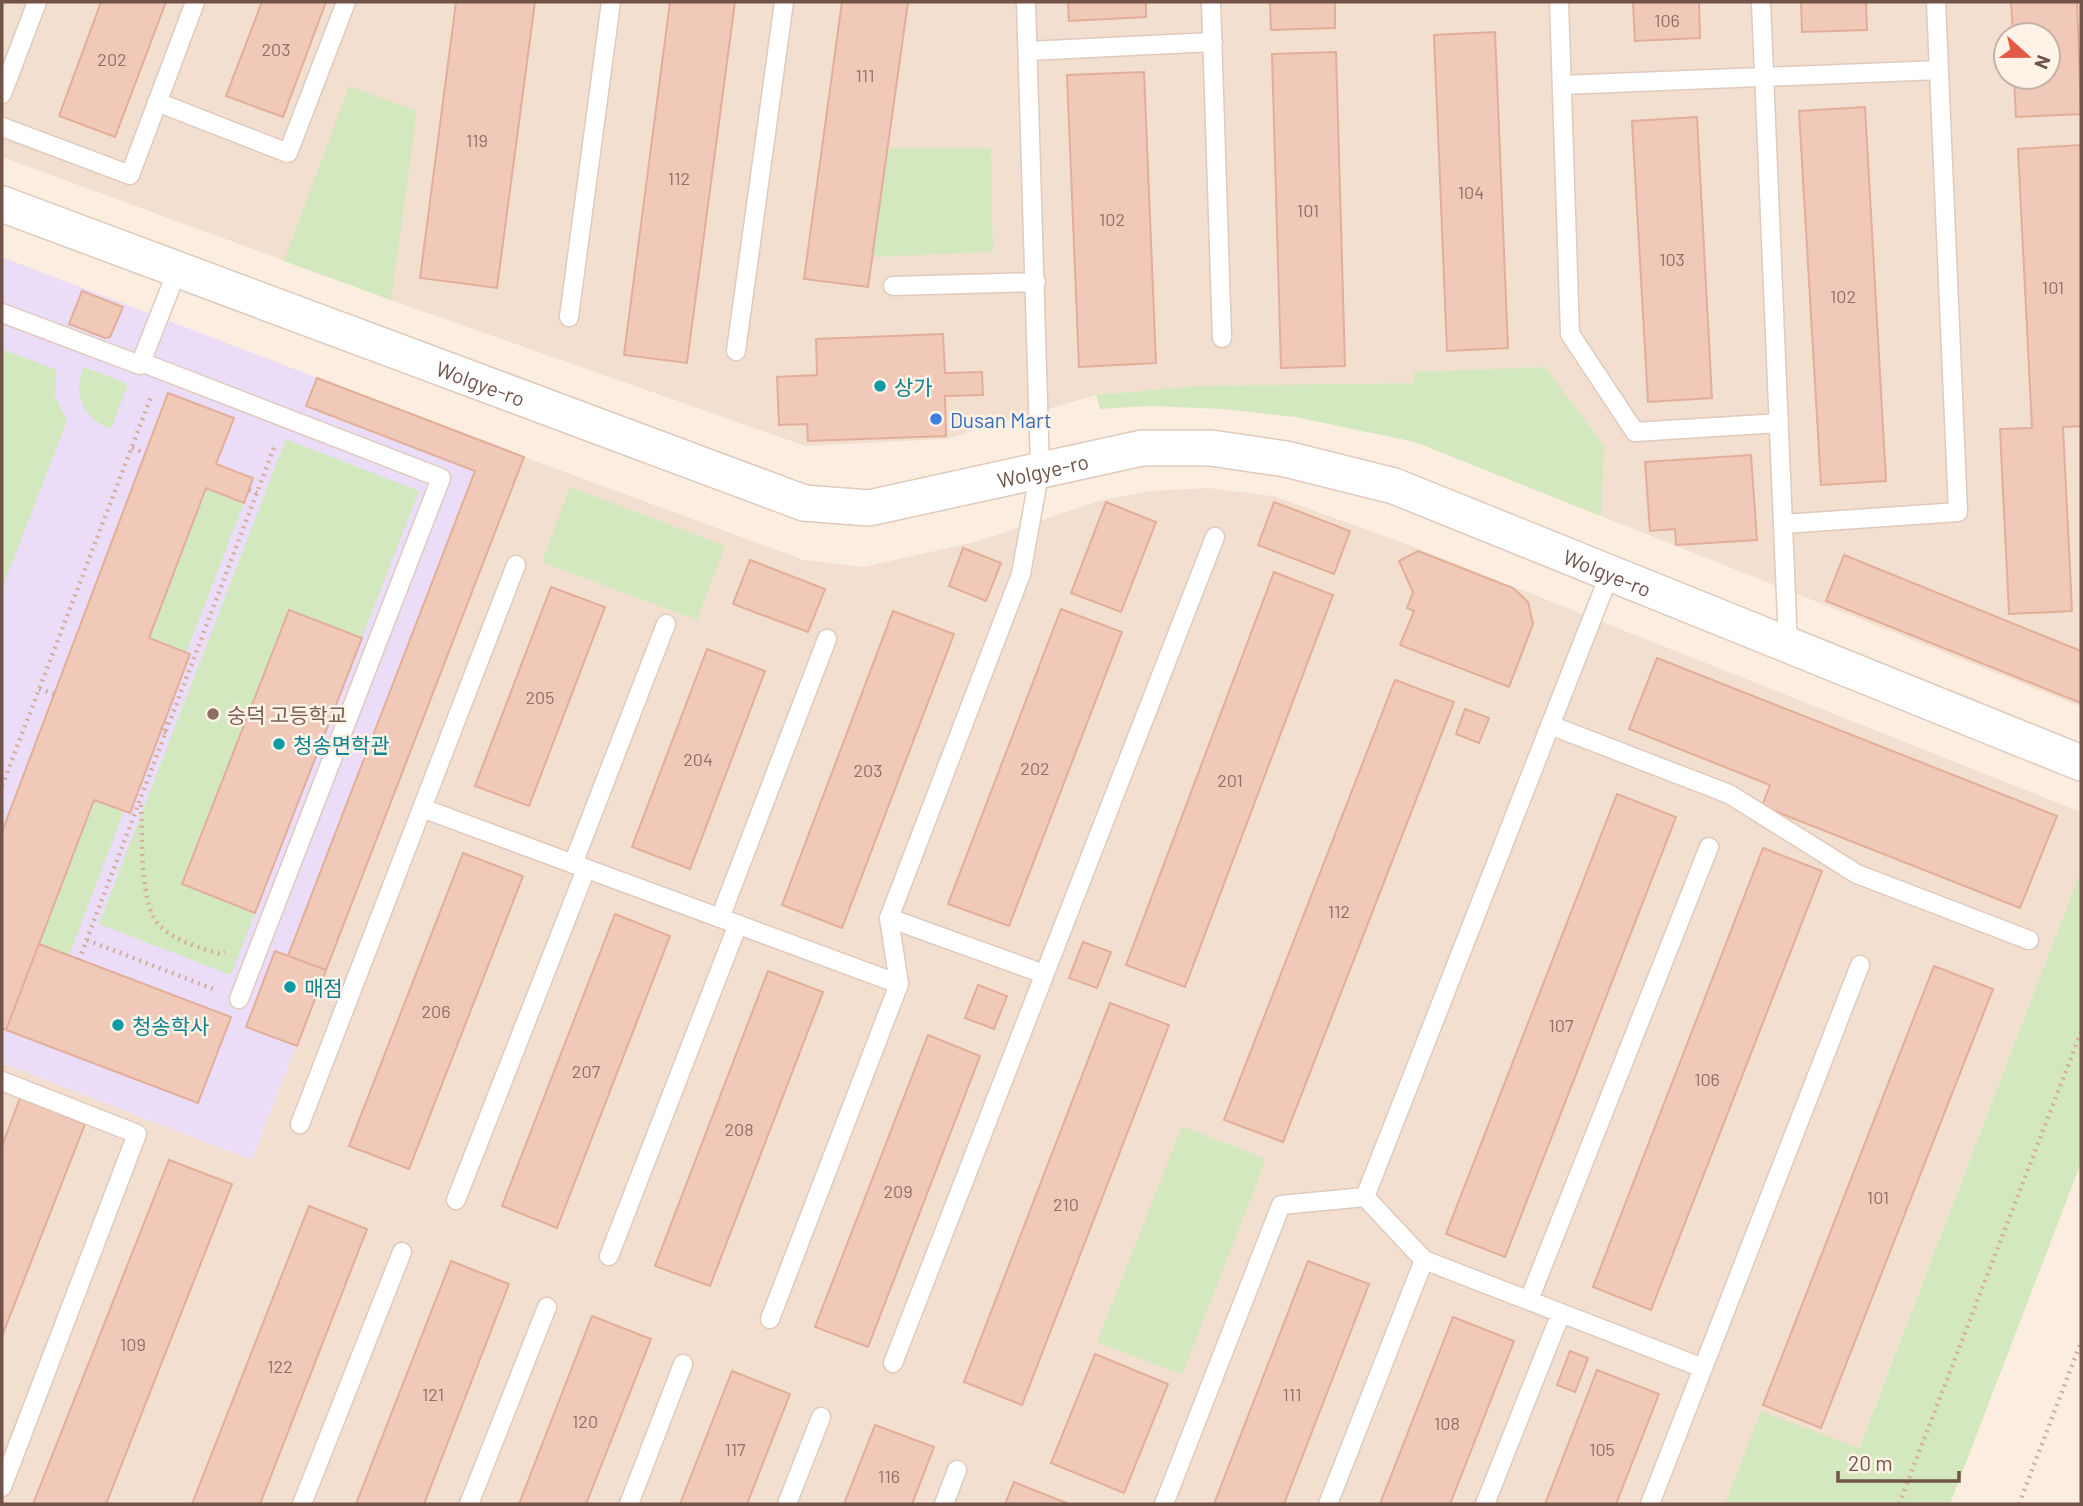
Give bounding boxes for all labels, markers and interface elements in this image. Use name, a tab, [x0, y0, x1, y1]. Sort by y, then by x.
house number: 106	[1654, 9, 1680, 31]
north arrow	[1992, 21, 2062, 91]
house number: 203	[261, 38, 291, 60]
house number: 202	[97, 48, 127, 70]
text: N	[2030, 52, 2056, 72]
house number: 111	[855, 64, 875, 86]
house number: 119	[466, 129, 488, 151]
house number: 112	[668, 167, 690, 189]
house number: 104	[1458, 181, 1484, 203]
house number: 101	[1297, 199, 1319, 221]
house number: 102	[1099, 208, 1125, 230]
house number: 103	[1659, 248, 1685, 270]
house number: 101	[2042, 276, 2064, 298]
house number: 102	[1830, 285, 1856, 307]
street label: Wolgye-ro	[433, 355, 529, 410]
place label: 상가	[894, 374, 933, 399]
marker: 상가	[872, 378, 888, 394]
place label: Dusan Mart	[950, 407, 1052, 432]
marker: Dusan Mart	[928, 411, 944, 427]
street label: Wolgye-ro	[995, 448, 1091, 492]
street label: Wolgye-ro	[1560, 543, 1655, 601]
house number: 205	[525, 686, 555, 708]
place label: 숭덕 고등학교	[227, 702, 347, 727]
marker: 숭덕 고등학교	[205, 706, 221, 722]
place label: 청송면학관	[293, 732, 390, 757]
marker: 청송면학관	[271, 736, 287, 752]
house number: 204	[683, 748, 713, 770]
house number: 202	[1020, 757, 1050, 779]
house number: 203	[853, 759, 883, 781]
house number: 201	[1217, 769, 1243, 791]
house number: 112	[1328, 900, 1350, 922]
place label: 매점	[304, 975, 343, 1000]
marker: 매점	[282, 979, 298, 995]
house number: 206	[421, 1000, 451, 1022]
place label: 청송학사	[132, 1013, 209, 1038]
house number: 107	[1549, 1014, 1574, 1036]
marker: 청송학사	[110, 1017, 126, 1033]
house number: 207	[572, 1060, 601, 1082]
house number: 106	[1694, 1068, 1720, 1090]
house number: 208	[724, 1118, 754, 1140]
house number: 209	[883, 1180, 913, 1202]
house number: 101	[1867, 1186, 1889, 1208]
house number: 210	[1053, 1193, 1079, 1215]
house number: 109	[120, 1333, 146, 1355]
house number: 122	[267, 1355, 293, 1377]
house number: 121	[422, 1383, 444, 1405]
house number: 111	[1282, 1383, 1302, 1405]
house number: 120	[572, 1410, 598, 1432]
house number: 108	[1434, 1412, 1460, 1434]
house number: 117	[724, 1438, 746, 1460]
house number: 105	[1589, 1438, 1615, 1460]
scale bar	[1838, 1440, 1959, 1484]
text: 20 m	[1848, 1450, 1893, 1475]
house number: 116	[878, 1465, 900, 1487]

